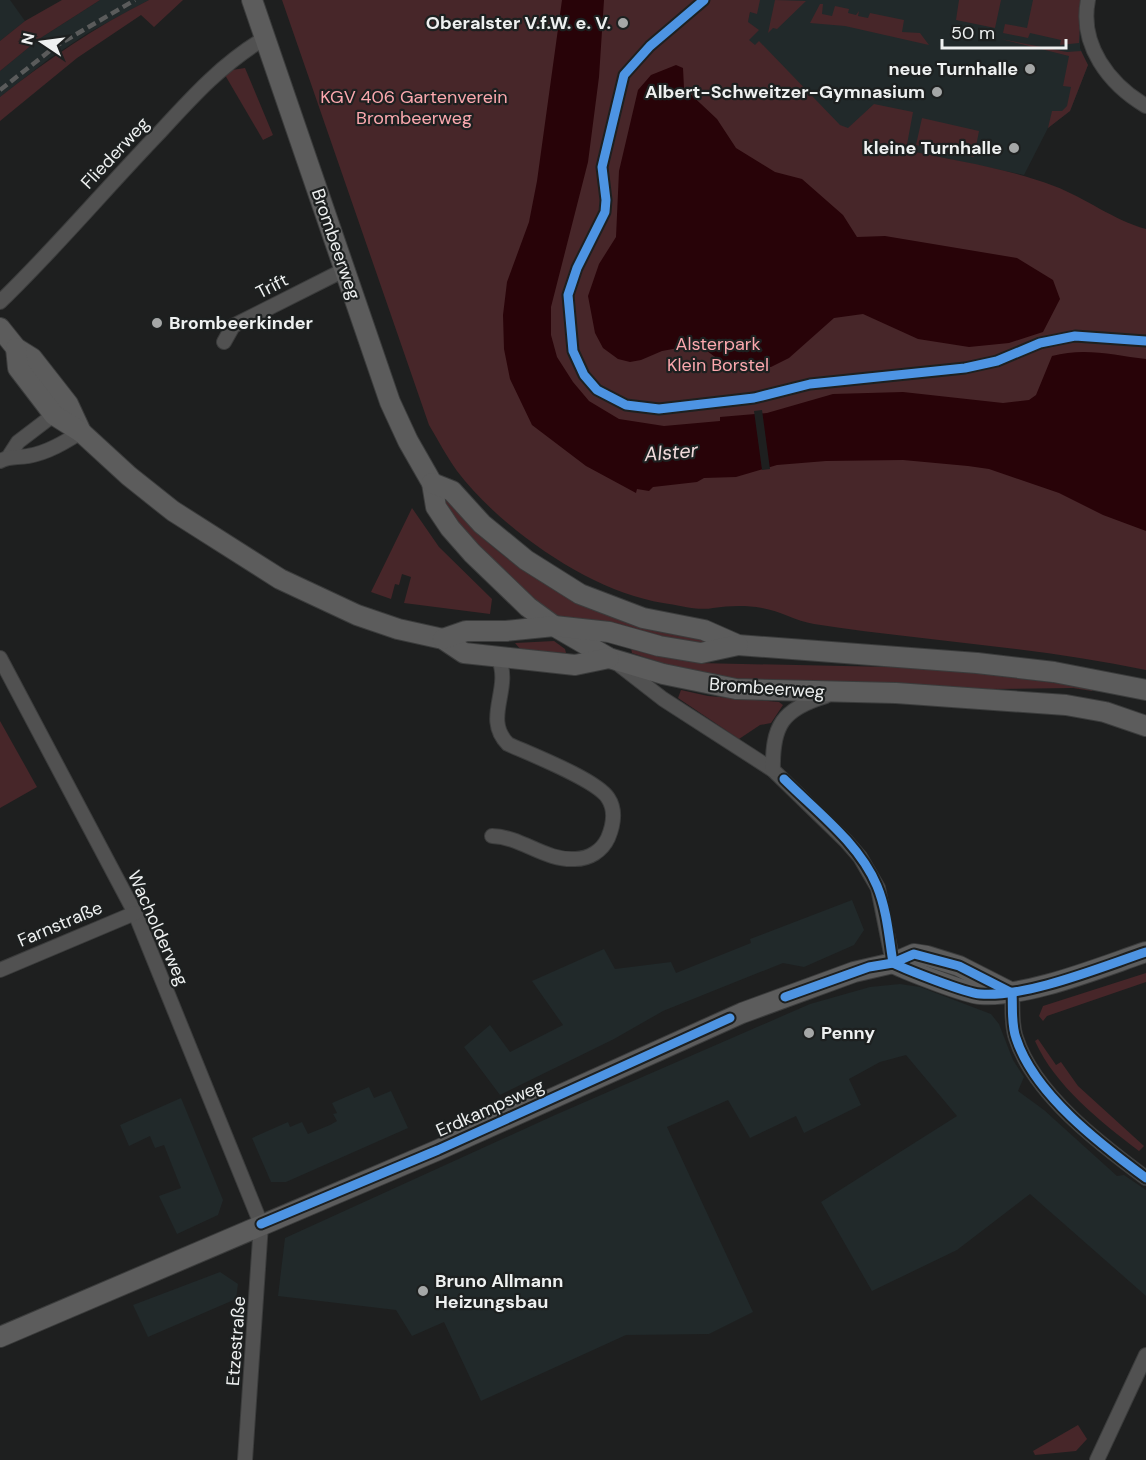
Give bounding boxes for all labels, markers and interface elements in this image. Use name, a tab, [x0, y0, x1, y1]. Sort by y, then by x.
place label: Oberalster V.f.W. e. V.	[426, 11, 611, 35]
north arrow	[12, 12, 72, 72]
scale bar	[942, 12, 1066, 50]
marker: Oberalster V.f.W. e. V.	[616, 16, 630, 30]
text: 50 m	[951, 21, 995, 45]
text: N	[16, 31, 39, 47]
place label: neue Turnhalle	[888, 57, 1018, 81]
marker: neue Turnhalle	[1023, 62, 1037, 76]
place label: Albert-Schweitzer-Gymnasium	[645, 80, 925, 104]
park label: KGV 406 Gartenverein Brombeerweg	[320, 85, 508, 130]
marker: Albert-Schweitzer-Gymnasium	[930, 85, 944, 99]
street label: Fliederweg	[76, 112, 154, 194]
place label: kleine Turnhalle	[863, 136, 1002, 160]
marker: kleine Turnhalle	[1007, 141, 1021, 155]
street label: Brombeerweg	[306, 185, 366, 303]
street label: Trift	[252, 268, 292, 304]
place label: Brombeerkinder	[169, 311, 313, 335]
marker: Brombeerkinder	[150, 316, 164, 330]
park label: Alsterpark Klein Borstel	[667, 332, 769, 377]
water label: Alster	[642, 437, 700, 467]
street label: Brombeerweg	[708, 672, 826, 704]
street label: Wacholderweg	[122, 867, 194, 989]
street label: Farnstraße	[14, 895, 106, 953]
place label: Penny	[821, 1021, 875, 1045]
marker: Penny	[802, 1026, 816, 1040]
street label: Erdkampsweg	[432, 1073, 548, 1143]
place label: Bruno Allmann Heizungsbau	[435, 1269, 563, 1314]
marker: Bruno Allmann Heizungsbau	[416, 1284, 430, 1298]
street label: Etzestraße	[221, 1295, 251, 1387]

